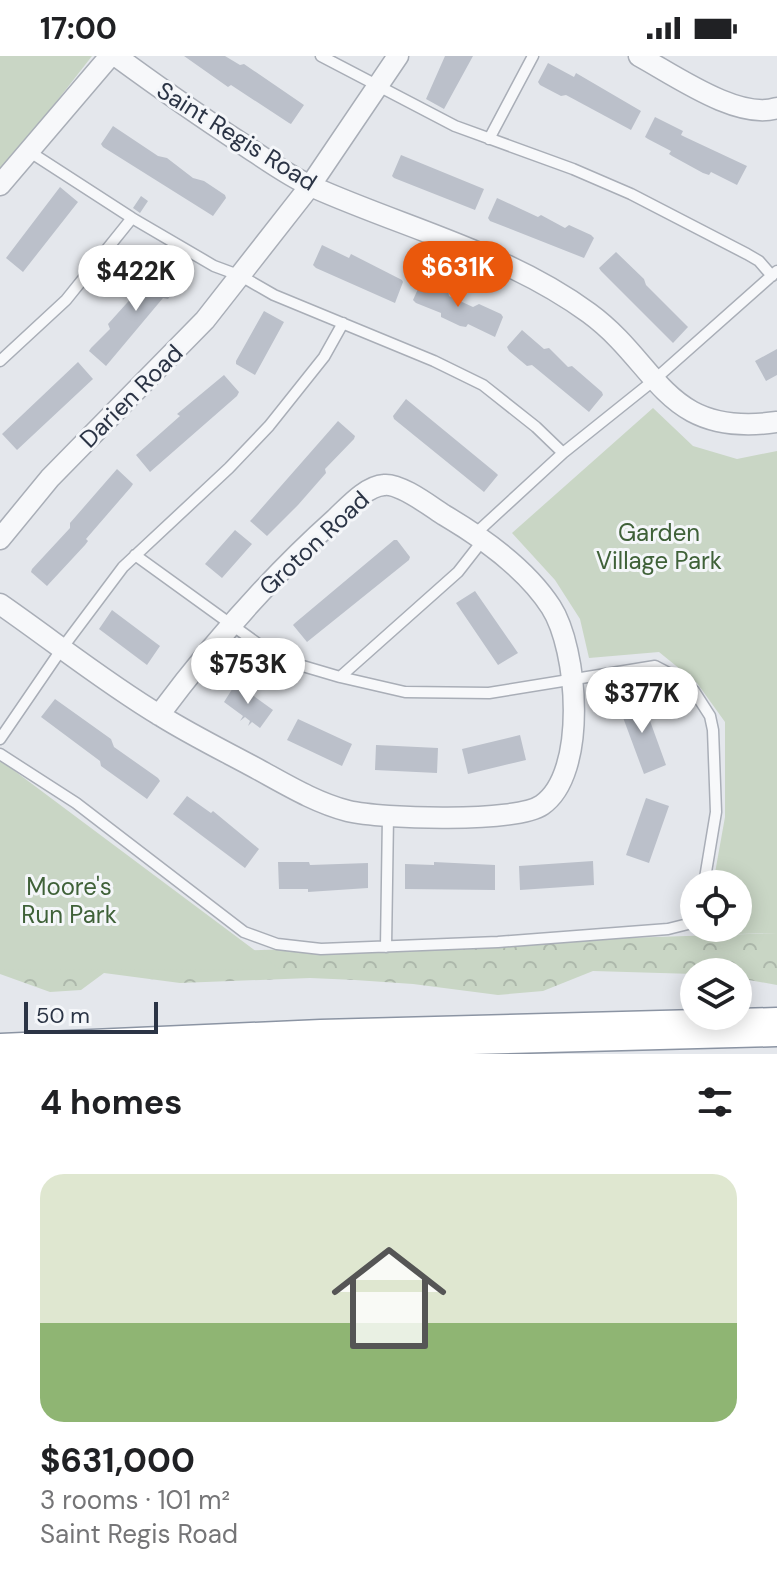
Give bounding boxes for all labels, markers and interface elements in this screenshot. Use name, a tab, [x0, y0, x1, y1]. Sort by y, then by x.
text: 17:00	[40, 9, 117, 48]
street label: Saint Regis Road	[151, 74, 323, 198]
pin: $631K	[402, 241, 514, 309]
pin: $422K	[80, 245, 192, 313]
text: $631K	[421, 250, 495, 284]
text: $422K	[96, 254, 176, 288]
street label: Darien Road	[73, 338, 189, 454]
street label: Groton Road	[252, 484, 376, 602]
park label: Garden Village Park	[596, 517, 722, 576]
pin: $753K	[192, 638, 304, 706]
text: $753K	[209, 647, 287, 681]
pin: $377K	[586, 667, 698, 735]
text: $377K	[604, 676, 680, 710]
map controls	[680, 870, 752, 1030]
button: locate	[680, 870, 752, 942]
park label: Moore's Run Park	[21, 871, 117, 930]
button: layers	[680, 958, 752, 1030]
scale bar	[24, 998, 158, 1034]
text: 50 m	[36, 1001, 90, 1030]
text: 4 homes	[40, 1080, 182, 1125]
icon: filters	[693, 1080, 737, 1124]
icon: home	[317, 1226, 461, 1370]
text: $631,000	[40, 1438, 195, 1483]
text: 3 rooms · 101 m²	[40, 1483, 230, 1517]
text: Saint Regis Road	[40, 1517, 238, 1551]

